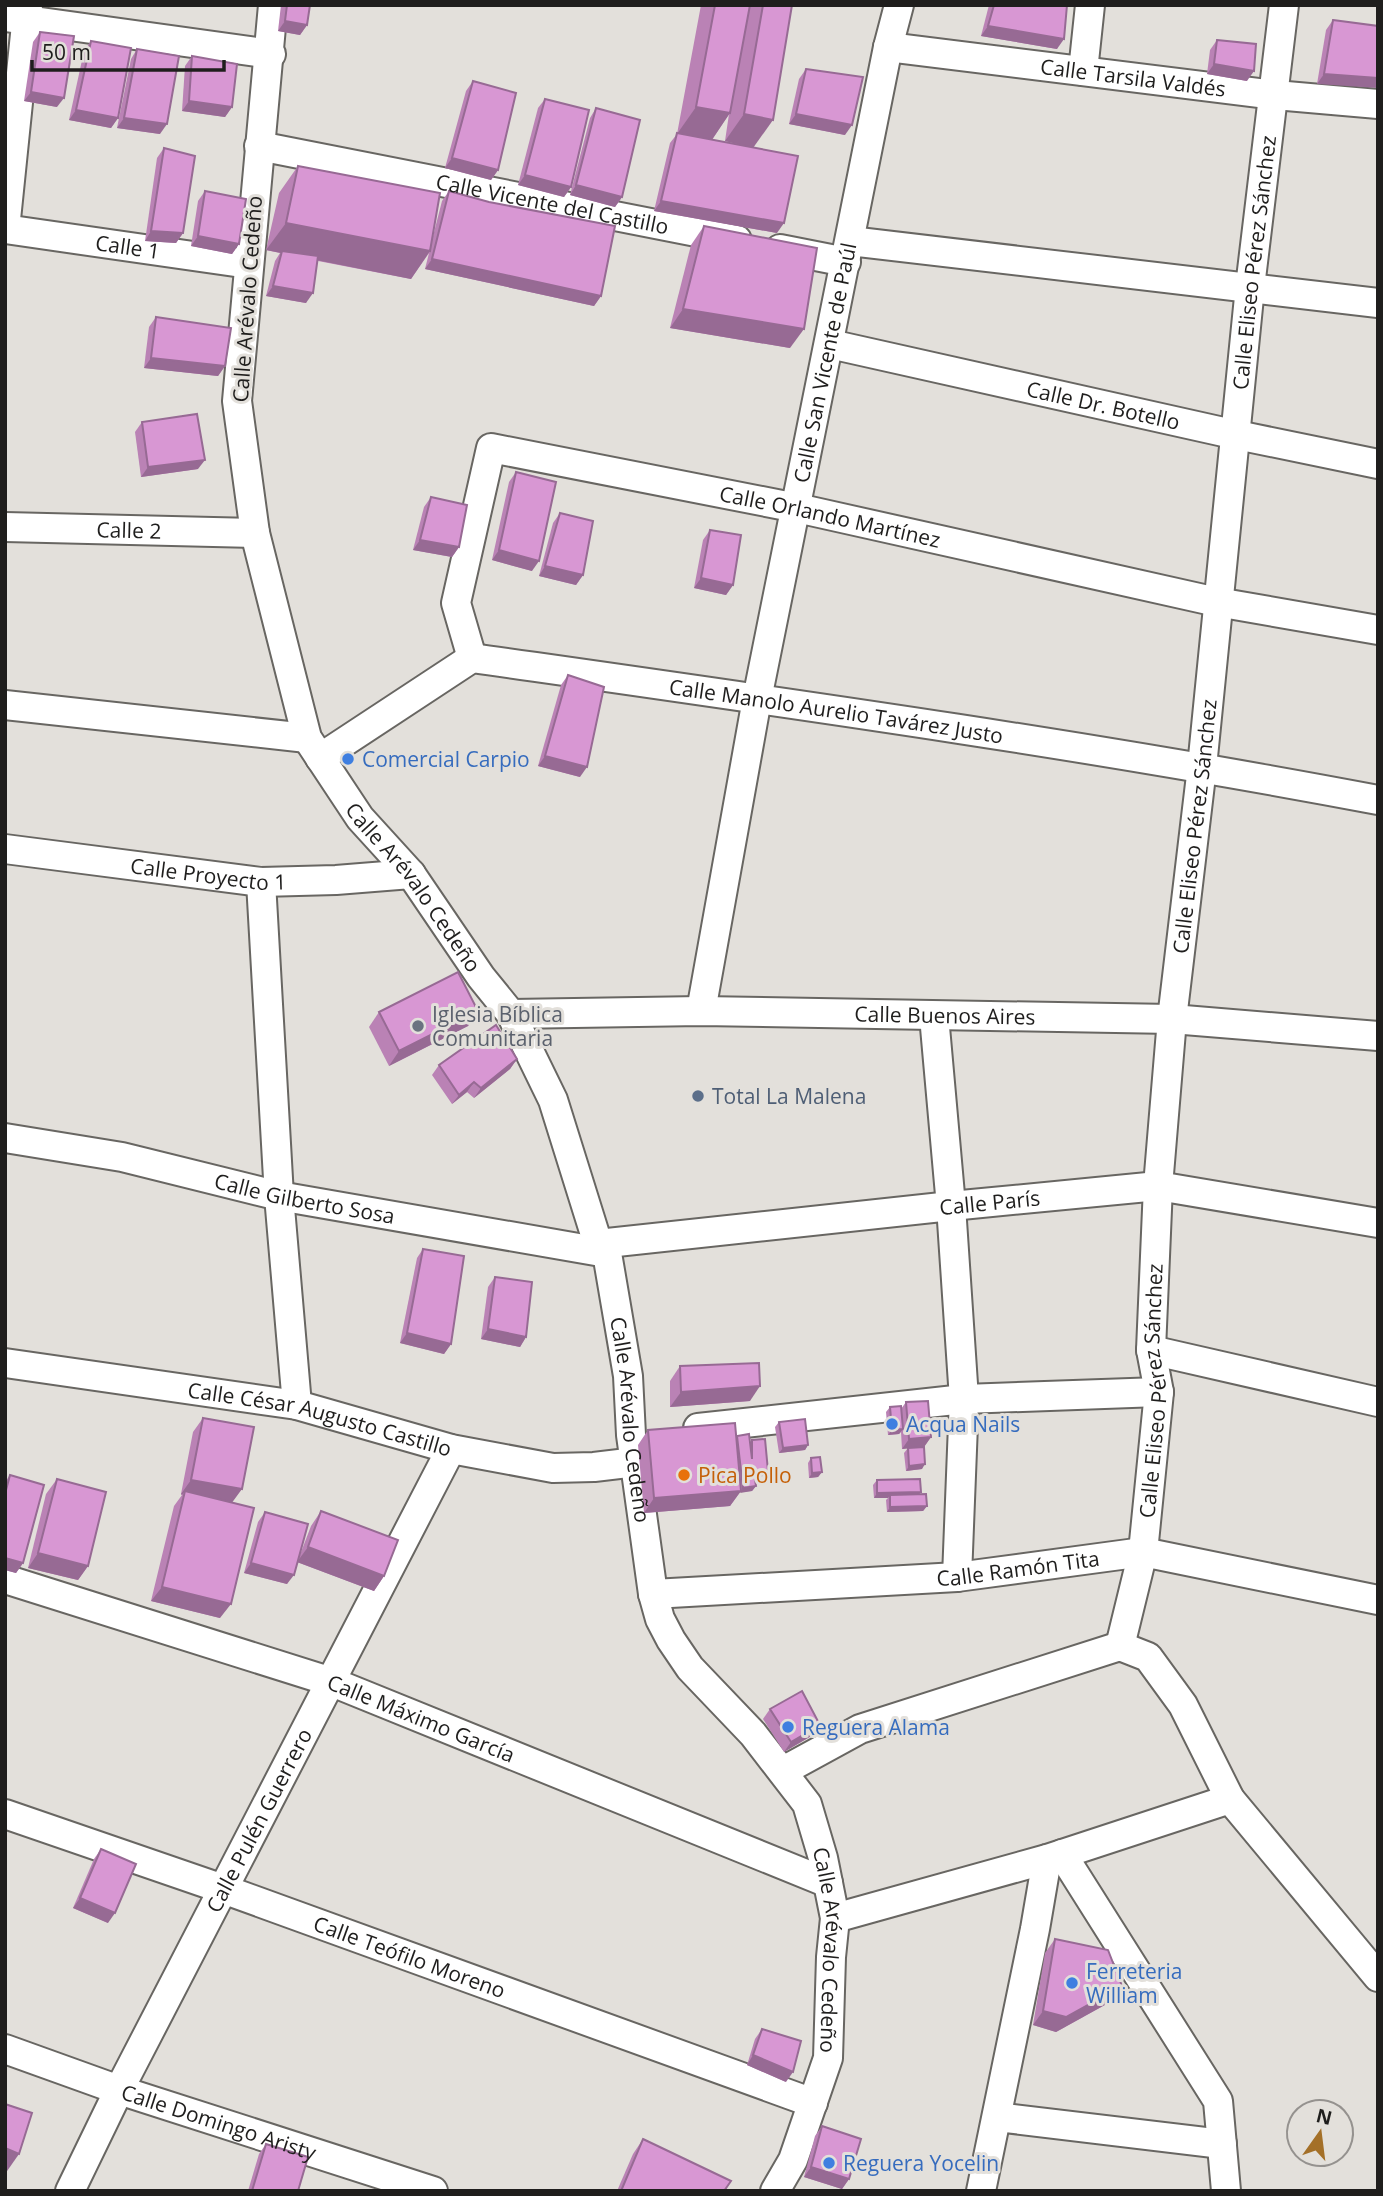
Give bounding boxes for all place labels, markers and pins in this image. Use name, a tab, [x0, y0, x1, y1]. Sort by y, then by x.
place label: Comercial Carpio	[362, 745, 530, 773]
marker: Comercial Carpio	[340, 751, 356, 767]
place label: Iglesia Bíblica Comunitaria	[432, 1000, 563, 1052]
marker: Iglesia Bíblica Comunitaria	[410, 1018, 426, 1034]
place label: Total La Malena	[712, 1082, 866, 1110]
marker: Total La Malena	[690, 1088, 706, 1104]
place label: Acqua Nails	[906, 1410, 1020, 1438]
marker: Acqua Nails	[884, 1416, 900, 1432]
place label: Pica Pollo	[698, 1461, 792, 1489]
marker: Pica Pollo	[676, 1467, 692, 1483]
place label: Reguera Alama	[802, 1713, 950, 1741]
marker: Reguera Alama	[780, 1719, 796, 1735]
place label: Ferreteria William	[1086, 1957, 1182, 2009]
marker: Ferreteria William	[1064, 1975, 1080, 1991]
place label: Reguera Yocelin	[843, 2149, 999, 2177]
marker: Reguera Yocelin	[821, 2155, 837, 2171]

